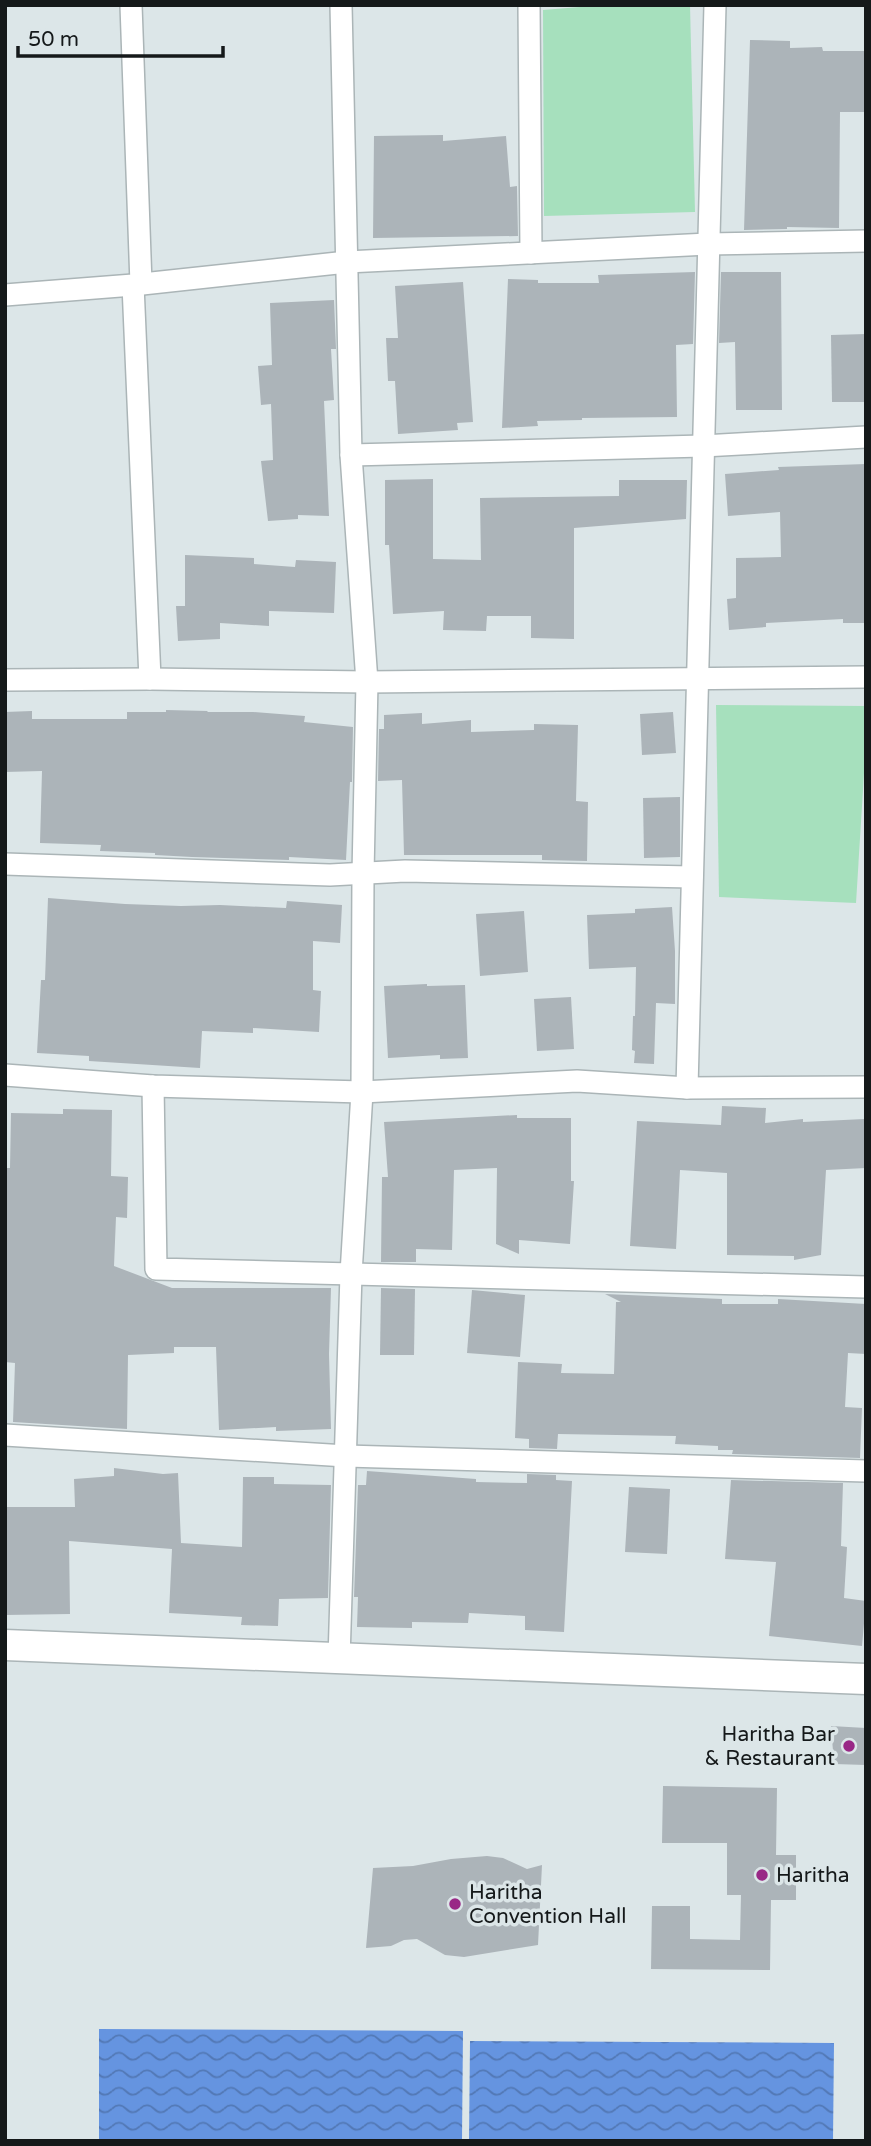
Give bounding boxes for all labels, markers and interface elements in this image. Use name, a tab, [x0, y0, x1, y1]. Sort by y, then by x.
scale bar	[18, 14, 222, 58]
text: 50 m	[28, 27, 79, 52]
place label: Haritha Bar & Restaurant	[704, 1722, 835, 1771]
marker: Haritha Bar & Restaurant	[841, 1738, 857, 1754]
place label: Haritha	[776, 1863, 850, 1888]
marker: Haritha	[754, 1867, 770, 1883]
place label: Haritha Convention Hall	[469, 1880, 626, 1929]
marker: Haritha Convention Hall	[447, 1896, 463, 1912]

